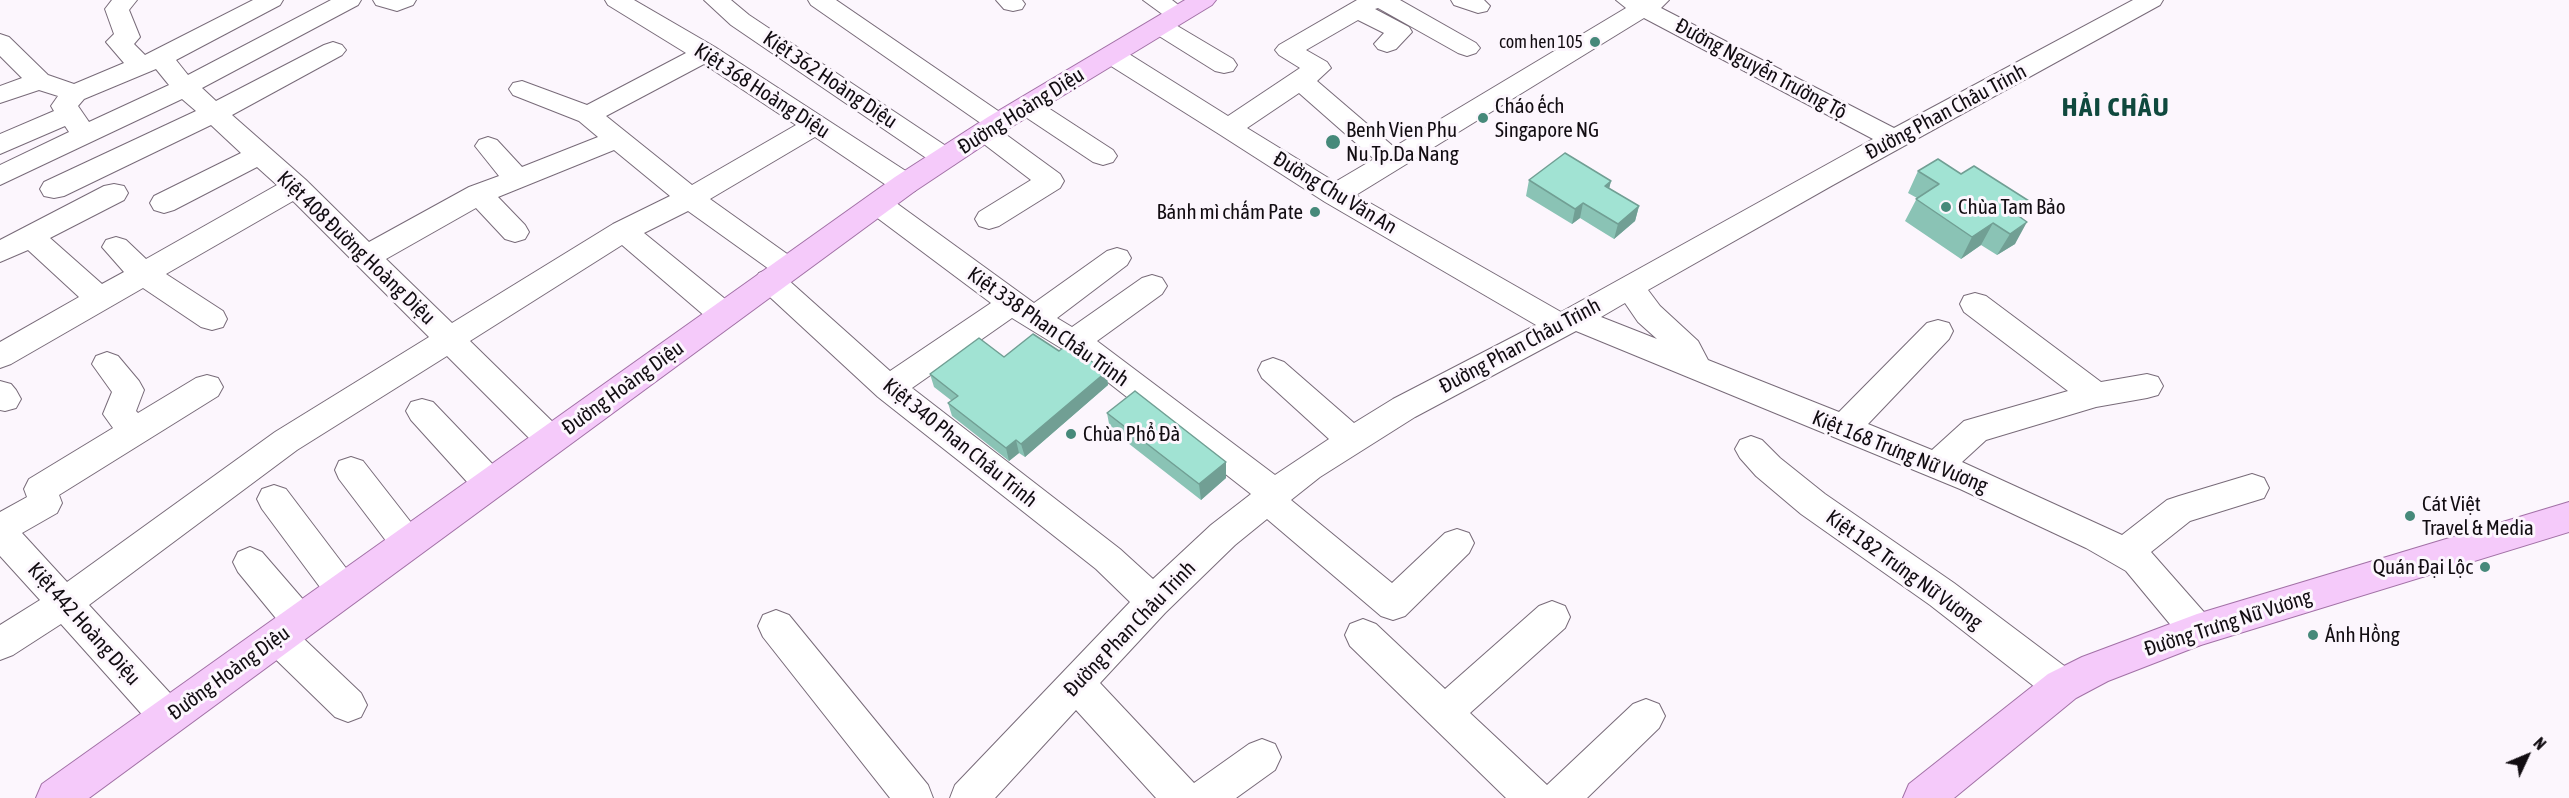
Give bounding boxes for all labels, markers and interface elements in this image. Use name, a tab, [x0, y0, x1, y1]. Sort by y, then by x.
street label: Đường Nguyễn Trường Tộ	[1671, 13, 1851, 125]
street label: Kiệt 362 Hoàng Diệu	[758, 26, 902, 134]
place label: com hen 105	[1499, 31, 1583, 53]
marker: com hen 105	[1588, 35, 1602, 49]
street label: Kiệt 368 Hoàng Diệu	[690, 38, 834, 144]
street label: Đường Phan Châu Trinh	[1861, 59, 2031, 165]
street label: Đường Hoàng Diệu	[953, 62, 1089, 160]
district label: HẢI CHÂU	[2062, 91, 2170, 123]
place label: Cháo ếch Singapore NG	[1495, 93, 1599, 143]
marker: Cháo ếch Singapore NG	[1476, 111, 1490, 125]
place label: Benh Vien Phu Nu Tp.Da Nang	[1346, 117, 1459, 167]
marker: Benh Vien Phu Nu Tp.Da Nang	[1324, 133, 1342, 151]
street label: Đường Chu Văn An	[1269, 146, 1401, 240]
street label: Kiệt 408 Đường Hoàng Diệu	[272, 166, 440, 330]
place label: Chùa Tam Bảo	[1958, 194, 2066, 220]
place label: Bánh mì chấm Pate	[1156, 199, 1303, 225]
marker: Chùa Tam Bảo	[1939, 200, 1953, 214]
marker: Bánh mì chấm Pate	[1308, 205, 1322, 219]
street label: Kiệt 338 Phan Châu Trinh	[962, 262, 1134, 392]
street label: Đường Phan Châu Trinh	[1435, 293, 1605, 399]
street label: Đường Hoàng Diệu	[557, 335, 689, 441]
street label: Kiệt 340 Phan Châu Trinh	[878, 373, 1042, 513]
street label: Kiệt 168 Trưng Nữ Vương	[1809, 405, 1991, 499]
place label: Chùa Phổ Đà	[1083, 421, 1180, 447]
marker: Chùa Phổ Đà	[1064, 427, 1078, 441]
place label: Cát Việt Travel & Media	[2422, 491, 2534, 541]
street label: Kiệt 182 Trưng Nữ Vương	[1821, 505, 1987, 635]
marker: Cát Việt Travel & Media	[2403, 509, 2417, 523]
place label: Quán Đại Lộc	[2373, 554, 2473, 580]
street label: Đường Phan Châu Trinh	[1059, 556, 1201, 702]
street label: Kiệt 442 Hoàng Diệu	[22, 558, 146, 690]
marker: Quán Đại Lộc	[2478, 560, 2492, 574]
street label: Đường Trưng Nữ Vương	[2141, 584, 2315, 662]
street label: Đường Hoàng Diệu	[163, 620, 295, 726]
place label: Ánh Hồng	[2325, 622, 2400, 648]
marker: Ánh Hồng	[2306, 628, 2320, 642]
north arrow	[2497, 726, 2557, 786]
text: N	[2530, 734, 2550, 753]

